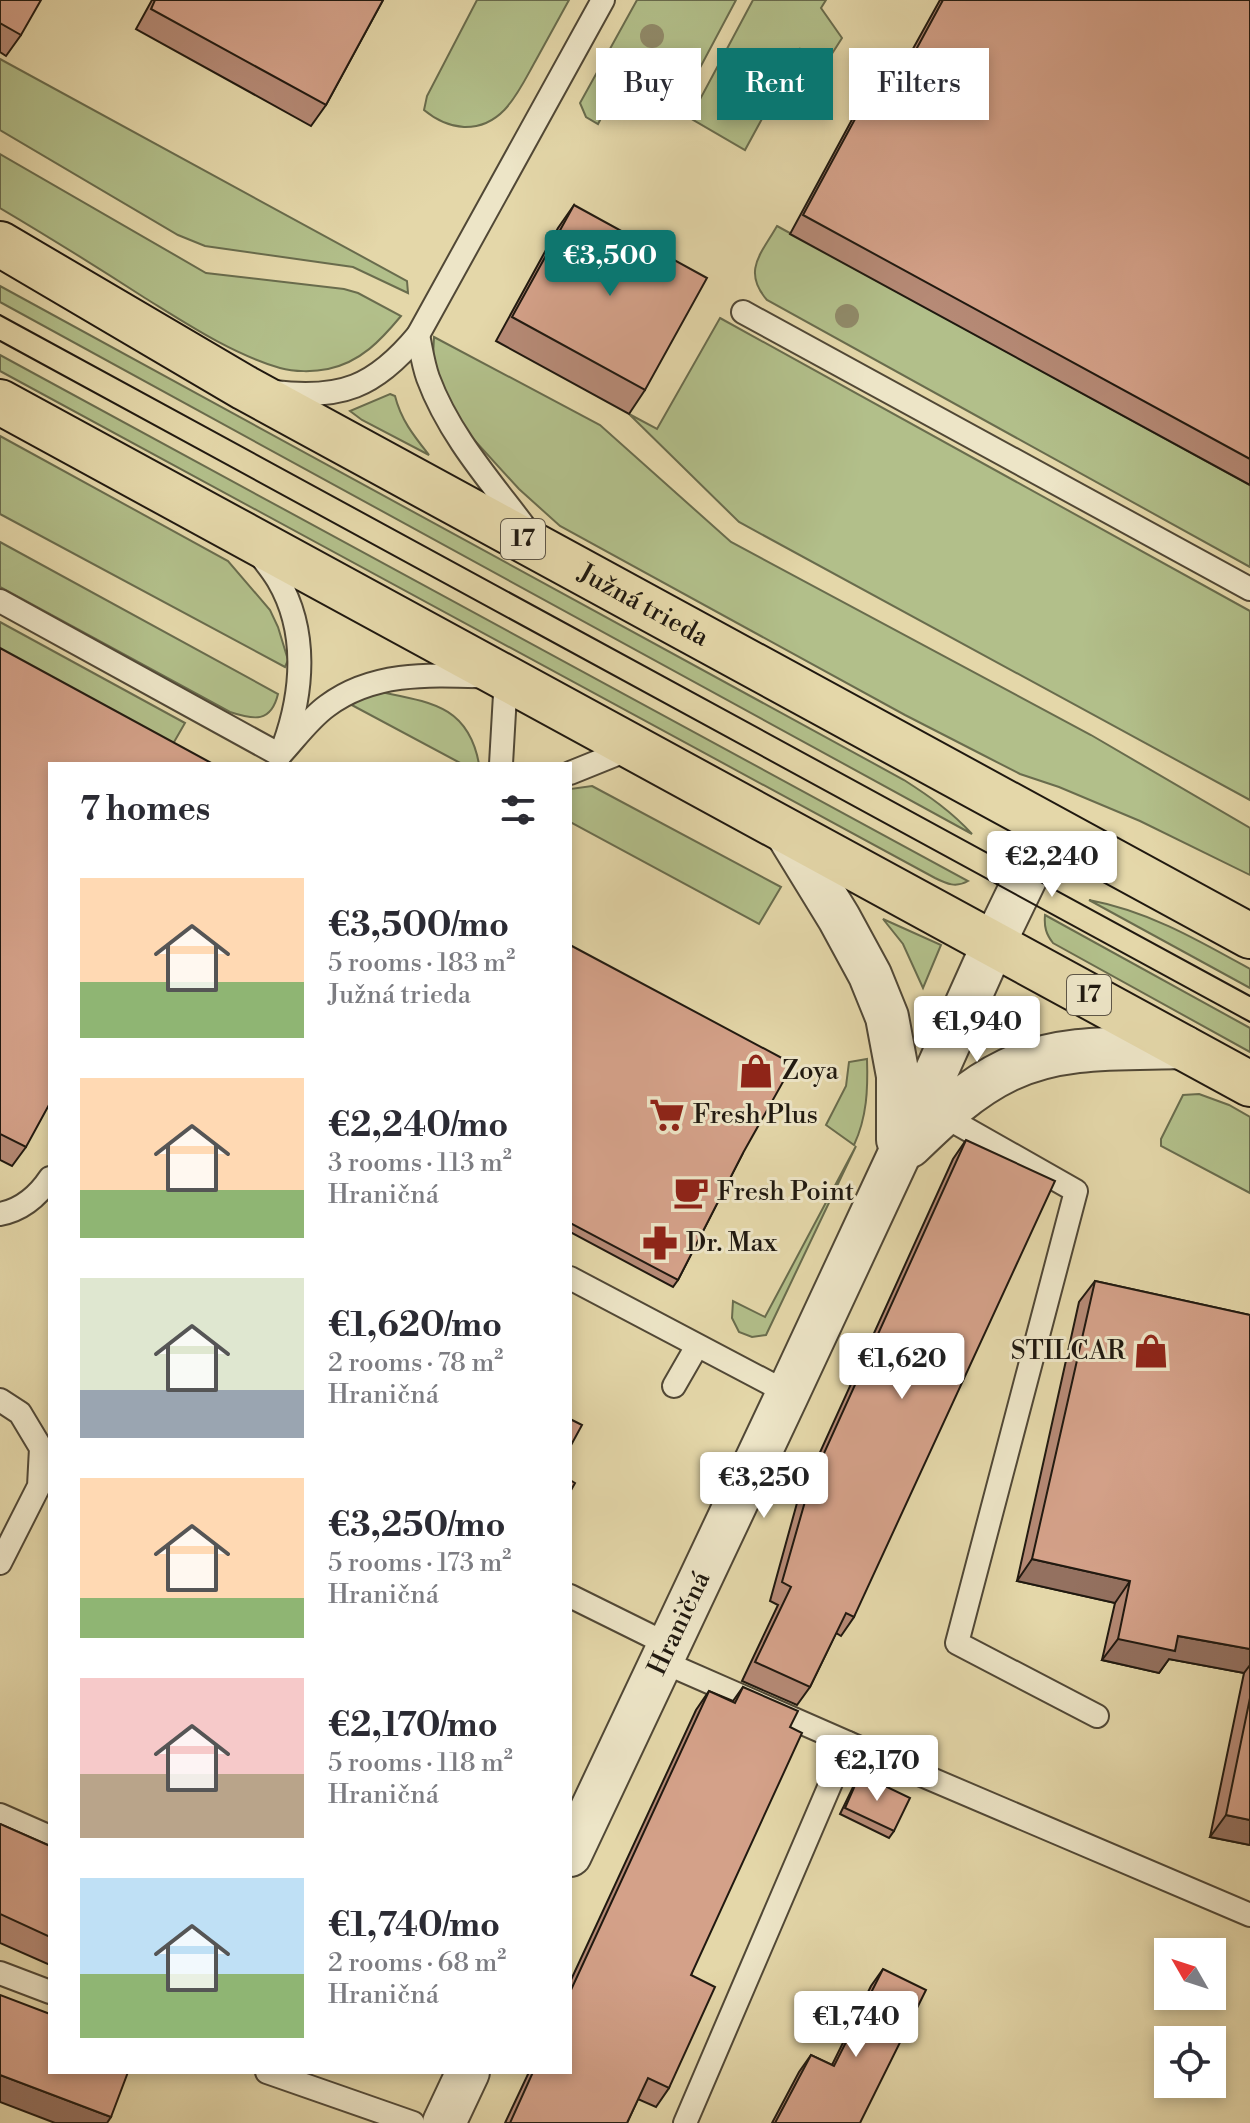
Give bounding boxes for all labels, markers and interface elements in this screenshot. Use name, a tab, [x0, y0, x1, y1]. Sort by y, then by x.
chip: Buy	[596, 48, 701, 120]
chip: Rent	[717, 48, 833, 120]
chip: Filters	[849, 48, 989, 120]
pin: €3,500	[545, 230, 675, 298]
text: €3,500	[563, 240, 657, 272]
road number: 17	[501, 519, 545, 559]
street label: Južná trieda	[572, 556, 715, 654]
icon: filters	[496, 788, 540, 832]
text: 7 homes	[80, 789, 210, 831]
pin: €2,240	[987, 831, 1117, 899]
text: €2,240	[1005, 841, 1099, 873]
text: €3,500/mo	[328, 905, 509, 947]
icon: home	[144, 910, 240, 1006]
text: 5 rooms · 183 m²	[328, 947, 515, 979]
road number: 17	[1067, 975, 1111, 1015]
text: Južná trieda	[328, 979, 471, 1011]
pin: €1,940	[912, 996, 1042, 1064]
text: €1,940	[932, 1006, 1022, 1038]
shop icon: Zoya	[737, 1052, 775, 1090]
place label: Zoya	[782, 1055, 840, 1087]
supermarket icon: Fresh Plus	[648, 1096, 686, 1134]
place label: Fresh Plus	[693, 1099, 818, 1131]
text: €2,240/mo	[328, 1105, 508, 1147]
icon: home	[144, 1110, 240, 1206]
text: 3 rooms · 113 m²	[328, 1147, 512, 1179]
cafe icon: Fresh Point	[672, 1173, 710, 1211]
place label: Fresh Point	[717, 1176, 854, 1208]
text: Hraničná	[328, 1179, 439, 1211]
pharmacy icon: Dr. Max	[641, 1224, 679, 1262]
place label: Dr. Max	[686, 1227, 778, 1259]
text: €1,620/mo	[328, 1305, 502, 1347]
icon: home	[144, 1310, 240, 1406]
shop icon: STILCAR	[1132, 1332, 1170, 1370]
pin: €1,620	[837, 1333, 967, 1401]
place label: STILCAR	[1011, 1335, 1126, 1367]
text: €1,620	[857, 1343, 947, 1375]
text: 2 rooms · 78 m²	[328, 1347, 503, 1379]
text: Hraničná	[328, 1379, 439, 1411]
pin: €3,250	[699, 1452, 829, 1520]
text: €3,250	[718, 1462, 810, 1494]
text: €3,250/mo	[328, 1505, 506, 1547]
icon: home	[144, 1510, 240, 1606]
text: 5 rooms · 173 m²	[328, 1547, 511, 1579]
street label: Hraničná	[641, 1566, 718, 1681]
text: Hraničná	[328, 1579, 439, 1611]
text: €2,170/mo	[328, 1705, 498, 1747]
icon: home	[144, 1710, 240, 1806]
pin: €2,170	[812, 1735, 942, 1803]
text: €2,170	[834, 1745, 920, 1777]
text: 5 rooms · 118 m²	[328, 1747, 513, 1779]
text: Hraničná	[328, 1779, 439, 1811]
text: €1,740/mo	[328, 1905, 500, 1947]
icon: home	[144, 1910, 240, 2006]
north arrow	[1154, 1938, 1226, 2010]
map controls	[1154, 1938, 1226, 2098]
text: 2 rooms · 68 m²	[328, 1947, 506, 1979]
text: Hraničná	[328, 1979, 439, 2011]
pin: €1,740	[791, 1991, 921, 2059]
text: €1,740	[812, 2001, 900, 2033]
button: locate	[1154, 2026, 1226, 2098]

